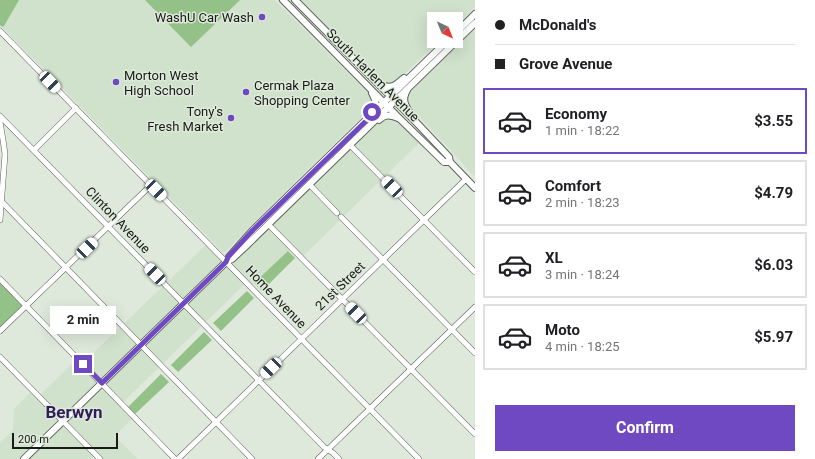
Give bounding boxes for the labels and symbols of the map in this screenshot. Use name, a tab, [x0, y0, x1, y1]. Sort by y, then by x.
place label: WashU Car Wash	[155, 10, 254, 25]
marker: WashU Car Wash	[257, 12, 267, 22]
north arrow	[427, 12, 463, 48]
street label: South Harlem Avenue	[324, 26, 423, 125]
place label: Morton West High School	[124, 68, 199, 98]
car	[37, 69, 63, 95]
marker: Morton West High School	[111, 77, 121, 87]
place label: Cermak Plaza Shopping Center	[254, 78, 350, 108]
marker: Cermak Plaza Shopping Center	[241, 87, 251, 97]
route start	[363, 103, 381, 121]
place label: Tony's Fresh Market	[147, 104, 223, 134]
marker: Tony's Fresh Market	[226, 113, 236, 123]
car	[379, 174, 405, 200]
car	[143, 177, 169, 203]
street label: Clinton Avenue	[83, 184, 153, 256]
car	[74, 235, 100, 261]
street label: 21st Street	[312, 259, 368, 313]
car	[142, 261, 168, 287]
street label: Home Avenue	[243, 263, 310, 331]
car	[343, 300, 369, 326]
callout: 2 min	[50, 306, 116, 334]
route end	[74, 355, 92, 373]
car	[258, 355, 284, 381]
district label: Berwyn	[46, 402, 102, 422]
scale bar	[12, 431, 118, 450]

